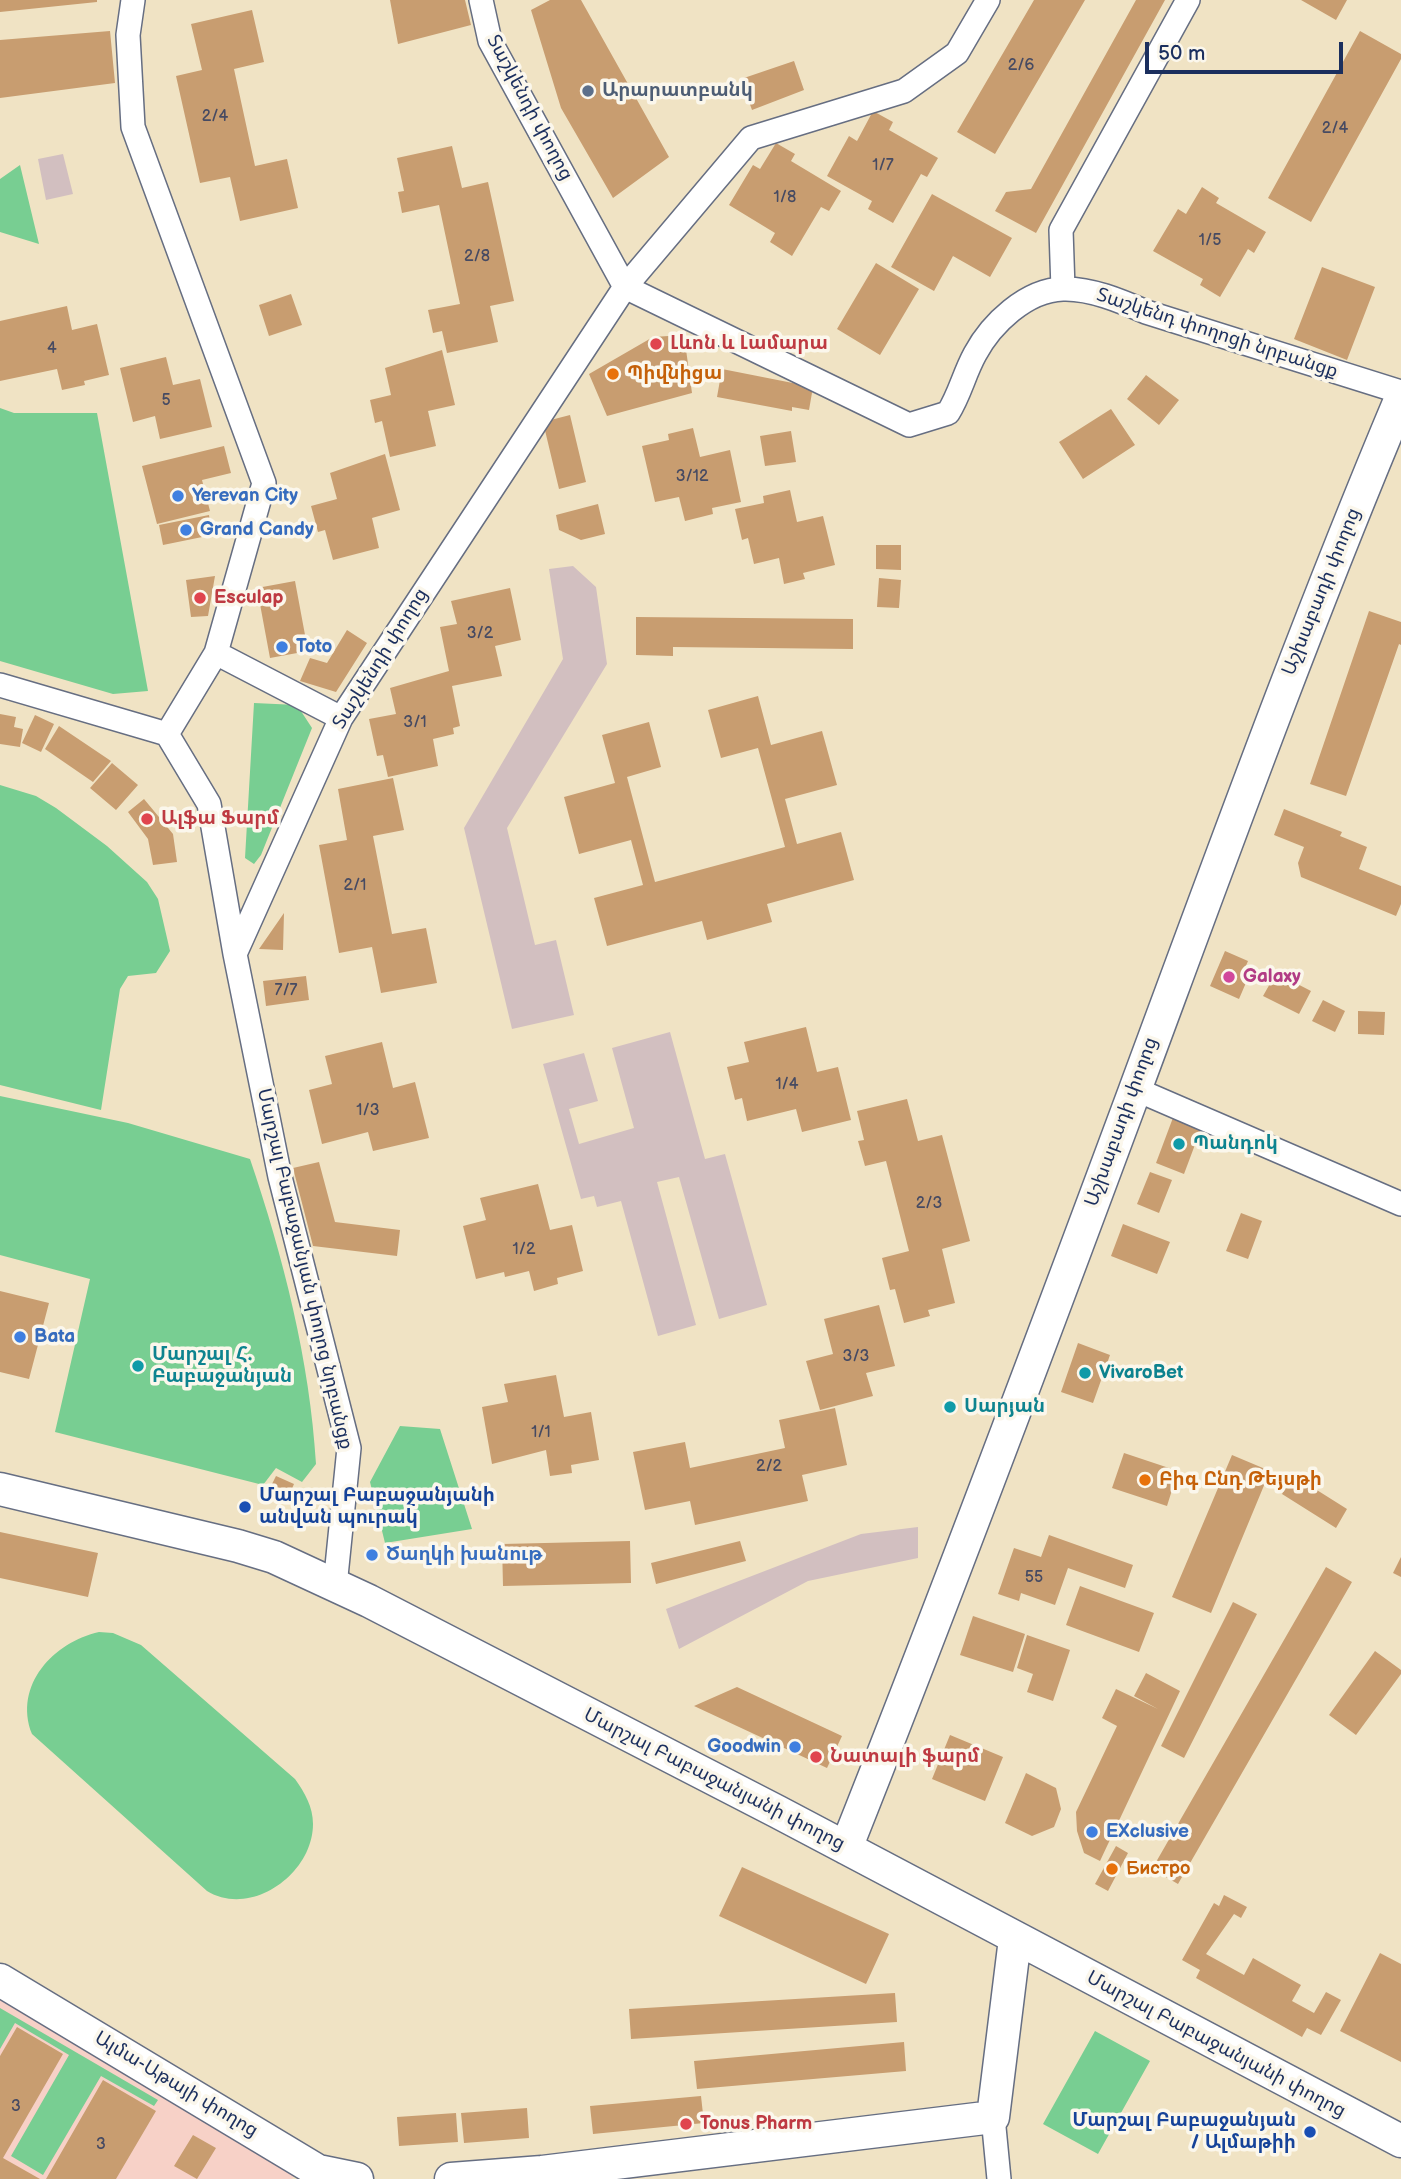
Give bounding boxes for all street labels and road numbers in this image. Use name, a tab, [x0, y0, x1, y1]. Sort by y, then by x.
street label: Տաշկենդի փողոց	[481, 31, 577, 185]
street label: Տաշկենդ փողոցի նրբանցք	[1093, 284, 1341, 384]
street label: Աշխաբադի փողոց	[1278, 505, 1366, 679]
street label: Տաշկենդի փողոց	[329, 584, 433, 734]
street label: Աշխաբադի փողոց	[1081, 1034, 1163, 1210]
street label: Մարշալ Բաբաջանյան փողոց նրբանցք	[251, 1086, 357, 1452]
street label: Մարշալ Բաբաջանյանի փողոց	[580, 1704, 848, 1856]
street label: Մարշալ Բաբաջանյանի փողոց	[1082, 1967, 1350, 2123]
street label: Ալմա-Աթայի փողոց	[90, 2027, 262, 2143]

